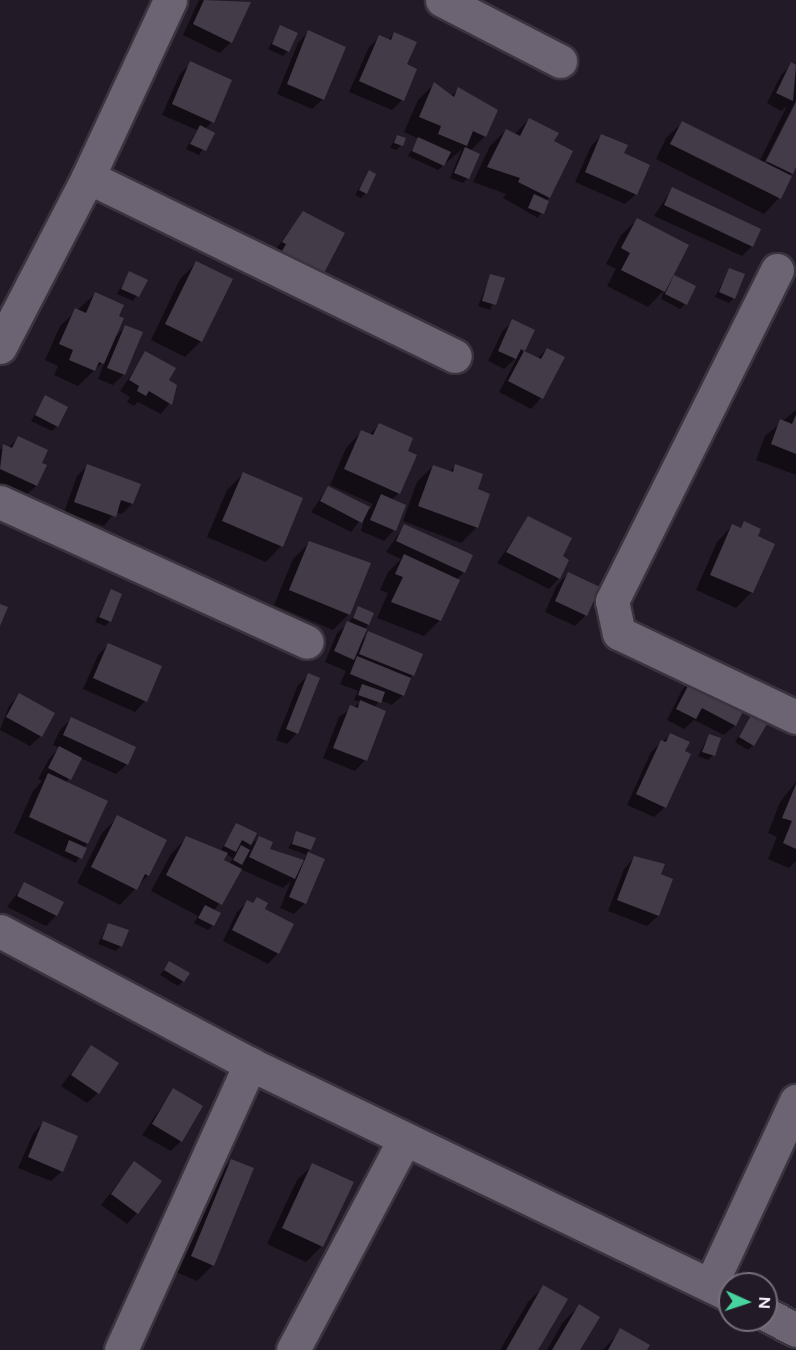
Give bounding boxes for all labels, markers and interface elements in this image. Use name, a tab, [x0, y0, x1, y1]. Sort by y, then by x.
north arrow	[718, 1272, 778, 1332]
text: N	[755, 1296, 774, 1310]

